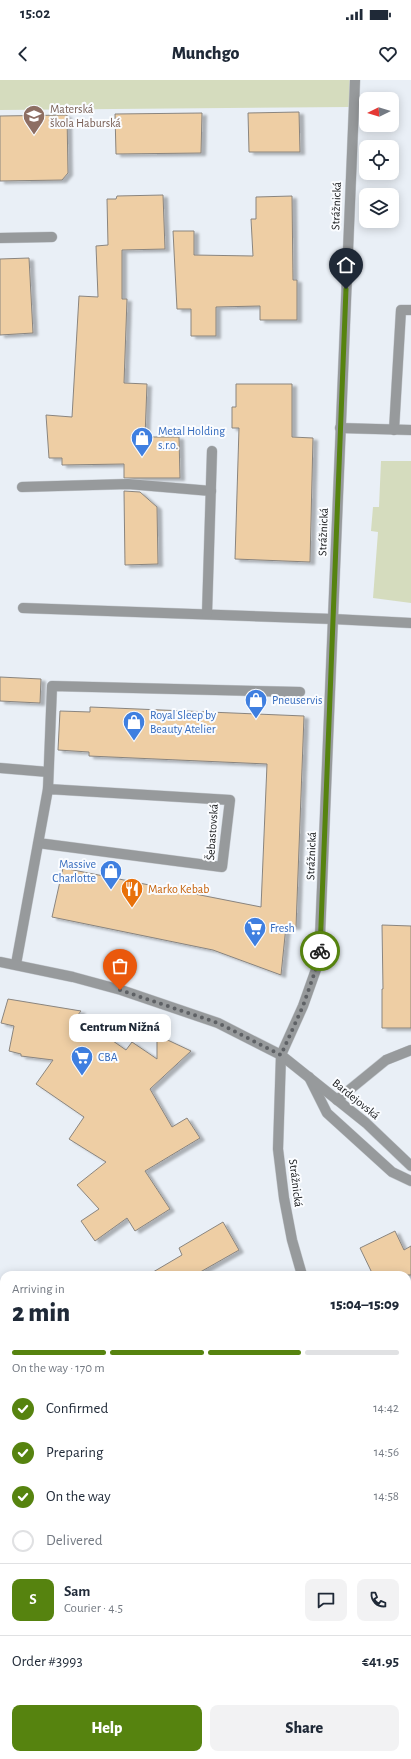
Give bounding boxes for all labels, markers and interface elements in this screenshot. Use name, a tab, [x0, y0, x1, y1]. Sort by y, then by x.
text: 15:02	[20, 6, 50, 21]
icon: back	[12, 43, 34, 65]
icon: heart	[377, 43, 399, 65]
text: Munchgo	[172, 45, 239, 63]
north arrow	[359, 92, 399, 132]
map controls	[359, 92, 399, 228]
school or university icon: Materská škola Haburská	[21, 103, 47, 136]
place label: Materská škola Haburská	[50, 103, 121, 129]
button: locate	[359, 140, 399, 180]
street label: Strážnická	[329, 181, 343, 230]
button: layers	[359, 188, 399, 228]
pin	[329, 248, 363, 289]
icon: home	[335, 254, 357, 276]
shop icon: Metal Holding s.r.o.	[129, 425, 155, 458]
place label: Metal Holding s.r.o.	[158, 425, 225, 451]
street label: Strážnická	[316, 507, 330, 556]
shop icon: Pneuservis	[243, 687, 269, 720]
place label: Pneuservis	[272, 694, 322, 706]
shop icon: Royal Sleep by Beauty Atelier	[121, 709, 147, 742]
place label: Royal Sleep by Beauty Atelier	[150, 709, 216, 736]
street label: Šebastovská	[203, 803, 220, 861]
street label: Strážnická	[304, 831, 318, 880]
place label: Massive Charlotte	[52, 858, 96, 884]
shop icon: Massive Charlotte	[98, 858, 124, 891]
restaurant icon: Marko Kebab	[119, 876, 145, 909]
place label: Marko Kebab	[148, 883, 210, 895]
supermarket icon: Fresh	[242, 915, 268, 948]
place label: Fresh	[270, 922, 295, 934]
courier	[300, 931, 340, 971]
icon: bike	[309, 940, 331, 962]
pin	[103, 949, 137, 990]
icon: bag	[109, 955, 131, 977]
callout: Centrum Nižná	[69, 1014, 171, 1042]
text: Centrum Nižná	[80, 1021, 160, 1034]
supermarket icon: CBA	[69, 1044, 95, 1077]
place label: CBA	[98, 1051, 118, 1063]
street label: Bardejovská	[330, 1076, 382, 1123]
street label: Strážnická	[287, 1158, 305, 1208]
text: Arriving in	[12, 1283, 65, 1296]
text: 15:04–15:09	[331, 1297, 399, 1312]
text: 2 min	[12, 1300, 70, 1326]
text: On the way · 170 m	[12, 1362, 105, 1375]
icon: check	[12, 1398, 34, 1420]
text: Confirmed	[46, 1401, 108, 1416]
text: 14:42	[373, 1402, 399, 1415]
icon: check	[12, 1442, 34, 1464]
text: Preparing	[46, 1445, 103, 1460]
text: 14:56	[374, 1446, 399, 1459]
icon: check	[12, 1486, 34, 1508]
text: On the way	[46, 1489, 111, 1504]
text: 14:58	[374, 1490, 399, 1503]
text: Delivered	[46, 1533, 103, 1548]
button: chat	[305, 1579, 347, 1621]
button: phone	[357, 1579, 399, 1621]
text: Sam	[64, 1584, 90, 1599]
text: S	[29, 1592, 37, 1607]
text: Courier · 4.5	[64, 1602, 123, 1615]
text: Order #3993	[12, 1654, 83, 1669]
text: €41.95	[362, 1654, 399, 1669]
button: Help	[12, 1705, 202, 1751]
button: Share	[210, 1705, 399, 1751]

